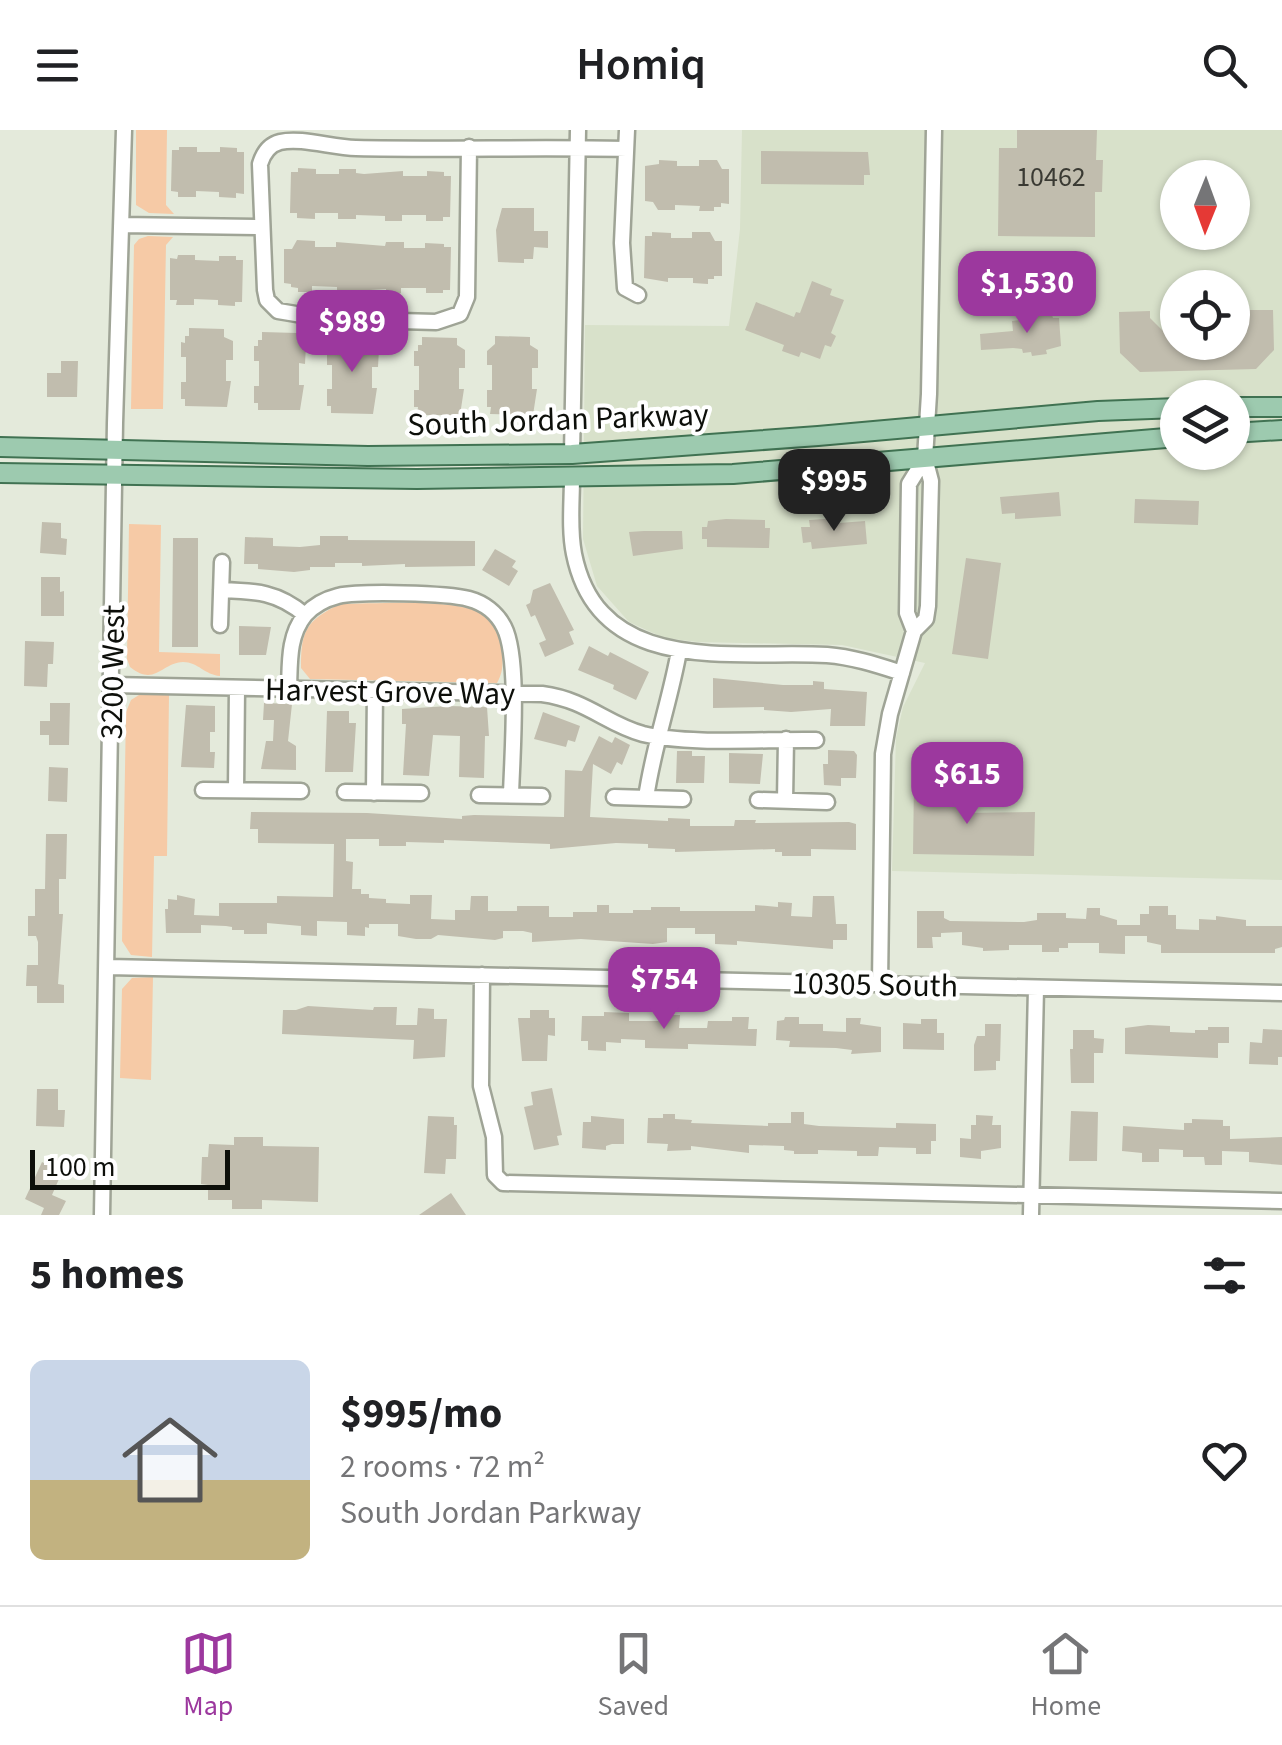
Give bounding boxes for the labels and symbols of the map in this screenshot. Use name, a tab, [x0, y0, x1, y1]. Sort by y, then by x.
house number: 10462	[1016, 157, 1086, 197]
north arrow	[1160, 160, 1250, 250]
pin: $1,530	[946, 251, 1108, 336]
pin: $989	[293, 290, 411, 375]
street label: South Jordan Parkway	[407, 392, 709, 448]
pin: $995	[775, 449, 893, 534]
street label: 3200 West	[89, 604, 137, 740]
street label: Harvest Grove Way	[265, 667, 515, 717]
pin: $615	[908, 742, 1026, 827]
pin: $754	[605, 947, 723, 1032]
street label: 10305 South	[792, 961, 958, 1009]
scale bar	[30, 1145, 230, 1190]

